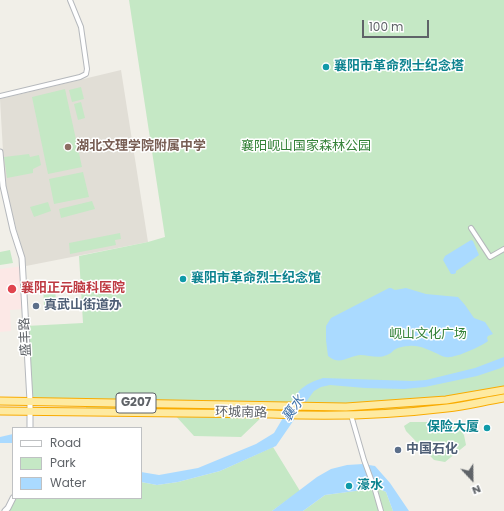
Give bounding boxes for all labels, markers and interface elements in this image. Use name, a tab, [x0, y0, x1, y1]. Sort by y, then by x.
scale bar	[364, 12, 431, 38]
text: 100 m	[369, 18, 403, 35]
place label: 襄阳市革命烈士纪念塔	[334, 59, 464, 75]
marker: 襄阳市革命烈士纪念塔	[321, 62, 331, 72]
place label: 湖北文理学院附属中学	[76, 139, 206, 155]
park label: 襄阳岘山国家森林公园	[241, 139, 371, 155]
marker: 湖北文理学院附属中学	[63, 142, 73, 152]
place label: 襄阳市革命烈士纪念馆	[191, 271, 321, 287]
marker: 襄阳市革命烈士纪念馆	[178, 274, 188, 284]
place label: 襄阳正元脑科医院	[21, 281, 125, 297]
marker: 襄阳正元脑科医院	[6, 283, 18, 295]
place label: 真武山街道办	[44, 298, 122, 314]
marker: 真武山街道办	[31, 301, 41, 311]
street label: 盛丰路	[17, 317, 35, 357]
park label: 岘山文化广场	[389, 327, 467, 343]
road number: G207	[116, 393, 156, 413]
water label: 襄水	[279, 393, 309, 425]
street label: 环城南路	[215, 405, 267, 421]
place label: 保险大厦	[427, 420, 479, 436]
marker: 保险大厦	[482, 423, 492, 433]
legend	[12, 427, 142, 499]
text: Road	[50, 434, 81, 451]
place label: 中国石化	[406, 442, 458, 458]
marker: 中国石化	[393, 445, 403, 455]
text: Park	[50, 454, 76, 471]
north arrow	[452, 459, 492, 499]
text: Water	[50, 474, 86, 491]
place label: 濠水	[357, 478, 383, 494]
marker: 濠水	[344, 481, 354, 491]
text: N	[470, 481, 483, 499]

